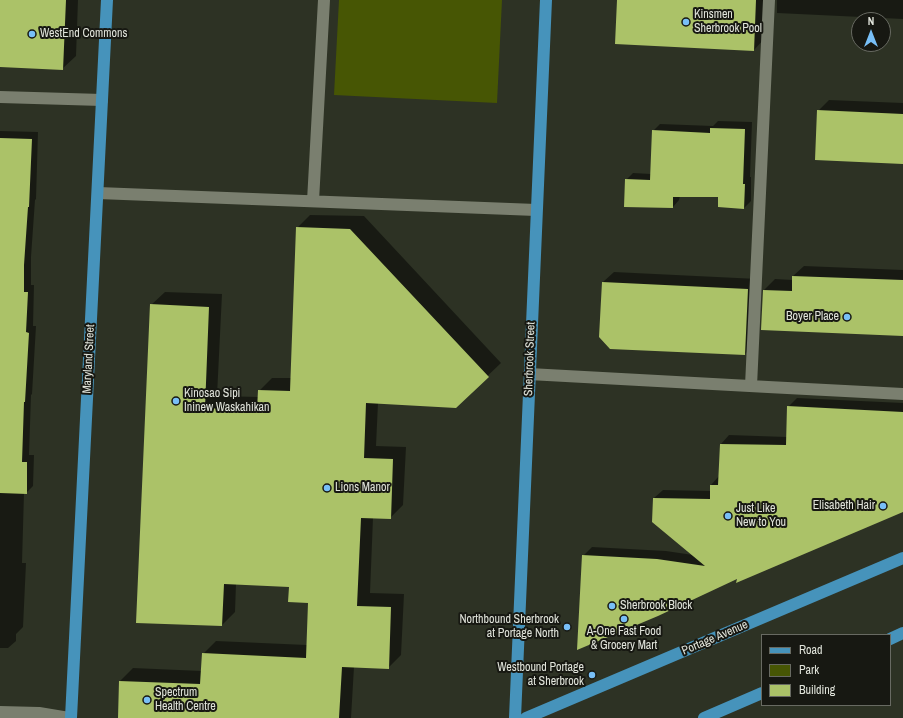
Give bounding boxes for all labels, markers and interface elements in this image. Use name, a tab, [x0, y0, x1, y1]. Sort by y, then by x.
place label: Kinsmen Sherbrook Pool	[694, 8, 762, 36]
north arrow	[851, 12, 891, 52]
text: N	[868, 14, 874, 28]
marker: Kinsmen Sherbrook Pool	[681, 17, 691, 27]
place label: WestEnd Commons	[40, 27, 127, 41]
marker: WestEnd Commons	[27, 29, 37, 39]
place label: Boyer Place	[786, 310, 839, 324]
marker: Boyer Place	[842, 312, 852, 322]
street label: Sherbrook Street	[522, 322, 538, 396]
street label: Maryland Street	[80, 324, 98, 394]
place label: Kinosao Sipi Ininew Waskahikan	[184, 387, 270, 415]
marker: Kinosao Sipi Ininew Waskahikan	[171, 396, 181, 406]
place label: Lions Manor	[335, 481, 390, 495]
marker: Lions Manor	[322, 483, 332, 493]
place label: Elisabeth Hair	[813, 499, 875, 513]
marker: Elisabeth Hair	[878, 501, 888, 511]
place label: Just Like New to You	[736, 502, 786, 530]
marker: Just Like New to You	[723, 511, 733, 521]
place label: Sherbrook Block	[620, 599, 692, 613]
marker: Sherbrook Block	[607, 601, 617, 611]
place label: Northbound Sherbrook at Portage North	[459, 613, 559, 641]
marker: A-One Fast Food & Grocery Mart	[619, 614, 629, 624]
street label: Portage Avenue	[680, 618, 750, 658]
marker: Northbound Sherbrook at Portage North	[562, 622, 572, 632]
place label: A-One Fast Food & Grocery Mart	[587, 625, 661, 653]
legend	[761, 634, 891, 706]
text: Road	[799, 642, 823, 658]
place label: Westbound Portage at Sherbrook	[497, 661, 584, 689]
text: Park	[799, 662, 819, 678]
marker: Westbound Portage at Sherbrook	[587, 670, 597, 680]
text: Building	[799, 682, 835, 698]
place label: Spectrum Health Centre	[155, 686, 216, 714]
marker: Spectrum Health Centre	[142, 695, 152, 705]

